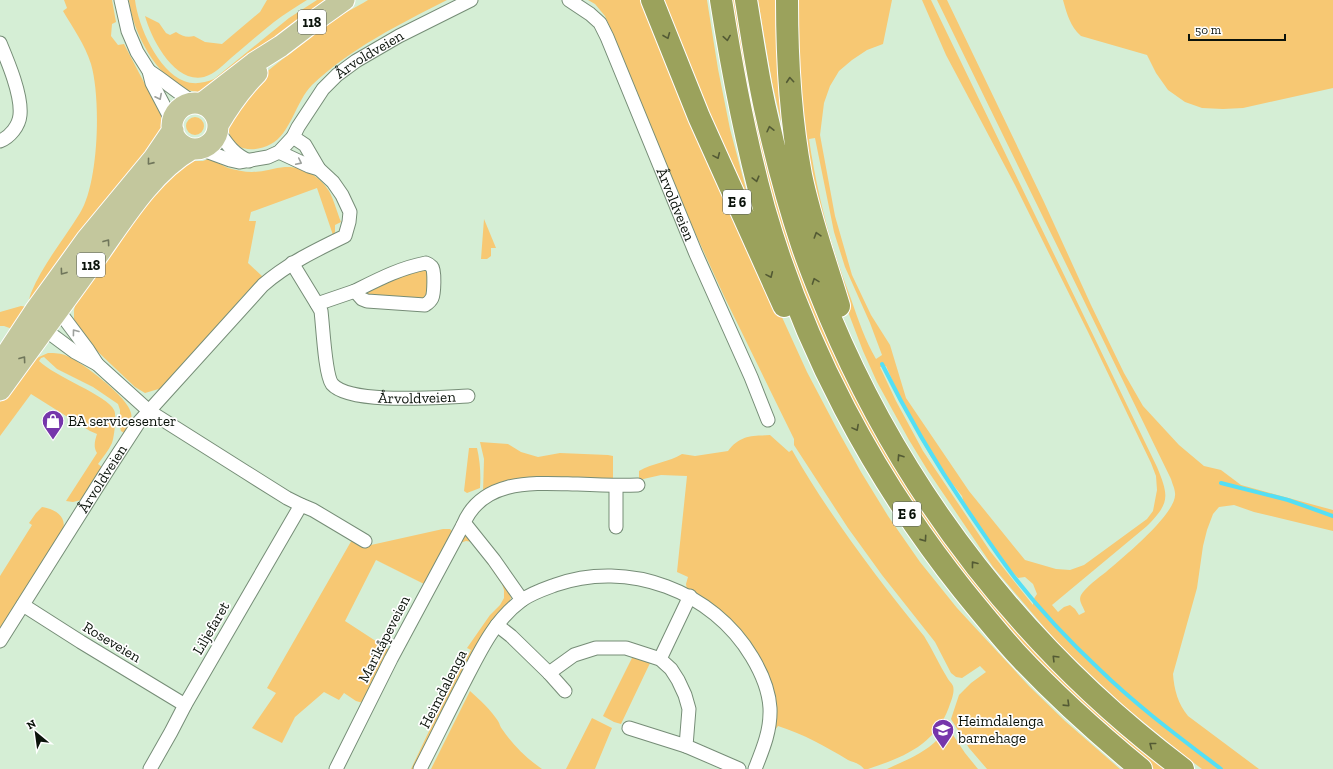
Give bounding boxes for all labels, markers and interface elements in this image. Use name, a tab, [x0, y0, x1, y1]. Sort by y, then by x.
road number: 118	[298, 10, 326, 34]
scale bar	[1189, 16, 1285, 42]
text: 50 m	[1195, 23, 1222, 37]
street label: Årvoldveien	[331, 26, 407, 83]
one-way arrow	[662, 33, 670, 40]
one-way arrow	[722, 35, 731, 42]
one-way arrow	[785, 77, 794, 83]
one-way arrow	[154, 93, 162, 101]
one-way arrow	[766, 126, 775, 133]
one-way arrow	[712, 152, 720, 160]
one-way arrow	[148, 157, 155, 164]
one-way arrow	[294, 157, 302, 165]
street label: Årvoldveien	[653, 165, 699, 244]
one-way arrow	[752, 176, 760, 183]
road number: E 6	[723, 190, 751, 214]
one-way arrow	[813, 232, 822, 239]
one-way arrow	[102, 239, 110, 246]
road number: 118	[77, 253, 105, 277]
one-way arrow	[61, 268, 68, 275]
one-way arrow	[765, 271, 773, 278]
one-way arrow	[811, 277, 820, 284]
one-way arrow	[72, 329, 80, 336]
one-way arrow	[18, 356, 25, 363]
street label: Årvoldveien	[377, 388, 457, 407]
shop icon: BA servicesenter	[40, 408, 66, 441]
place label: BA servicesenter	[68, 412, 176, 430]
one-way arrow	[851, 424, 858, 431]
street label: Årvoldveien	[74, 441, 131, 516]
one-way arrow	[897, 454, 905, 461]
road number: E 6	[893, 502, 921, 526]
one-way arrow	[919, 534, 926, 541]
one-way arrow	[971, 562, 978, 569]
street label: Marikåpeveien	[354, 592, 414, 685]
street label: Liljefaret	[189, 598, 234, 658]
street label: Roseveien	[80, 618, 145, 667]
street label: Heimdalenga	[416, 647, 470, 731]
one-way arrow	[1052, 655, 1060, 663]
one-way arrow	[1062, 699, 1069, 706]
place label: Heimdalenga barnehage	[957, 712, 1044, 747]
north arrow	[16, 713, 56, 753]
text: N	[25, 717, 39, 732]
school or university icon: Heimdalenga barnehage	[930, 717, 956, 750]
one-way arrow	[1149, 743, 1156, 750]

